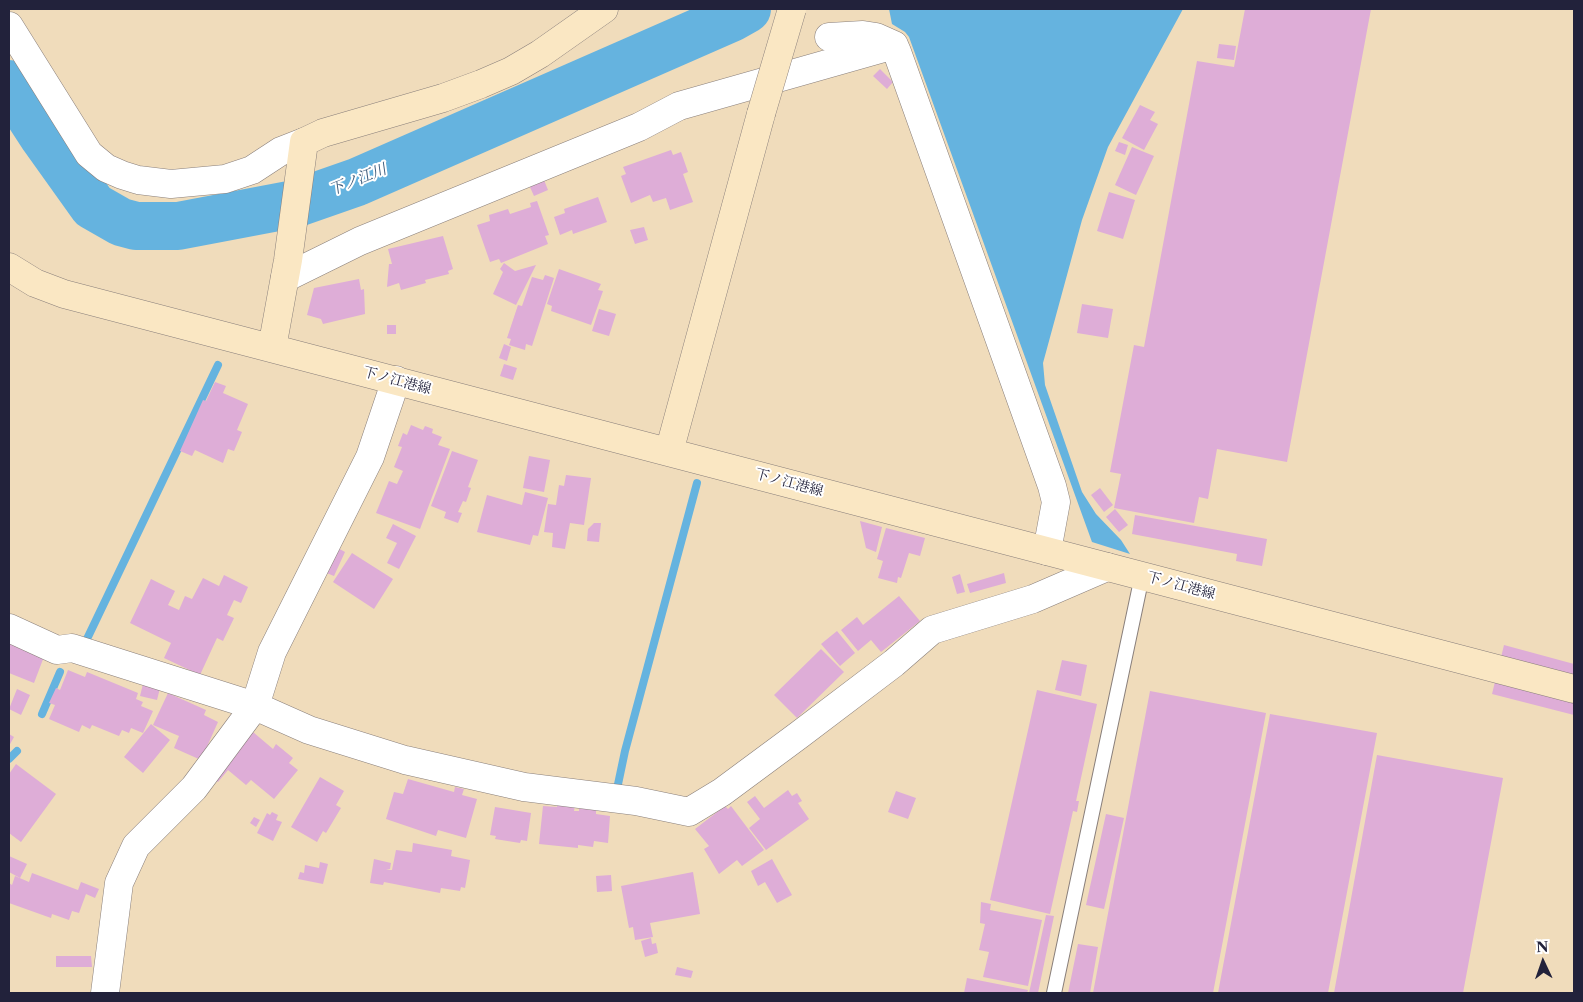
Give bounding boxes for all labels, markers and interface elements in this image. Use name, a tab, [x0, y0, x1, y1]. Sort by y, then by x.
water label: 下ノ江川	[327, 160, 389, 200]
street label: 下ノ江港線	[361, 364, 433, 398]
street label: 下ノ江港線	[753, 466, 825, 500]
street label: 下ノ江港線	[1145, 569, 1217, 603]
north arrow	[1518, 937, 1568, 987]
text: N	[1536, 938, 1549, 956]

